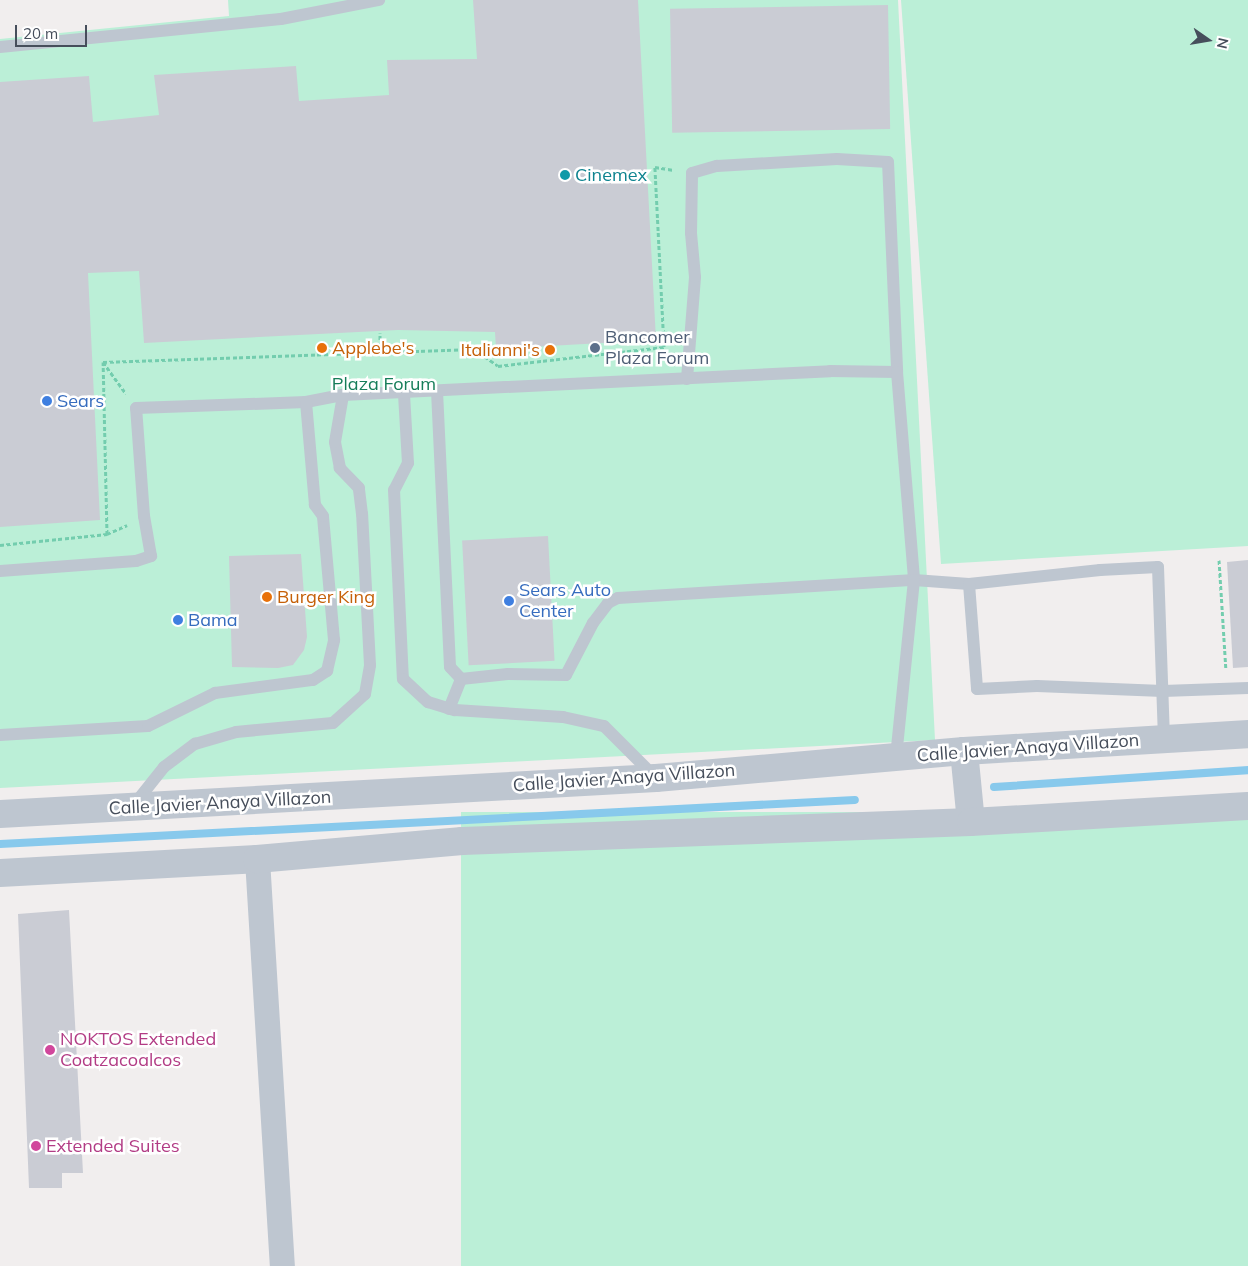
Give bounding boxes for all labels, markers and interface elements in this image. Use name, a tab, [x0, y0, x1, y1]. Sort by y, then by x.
scale bar	[18, 15, 90, 47]
north arrow	[1183, 15, 1233, 65]
text: 20 m	[23, 24, 58, 43]
text: N	[1213, 36, 1233, 51]
place label: Cinemex	[575, 164, 647, 186]
marker: Cinemex	[559, 169, 571, 181]
place label: Bancomer Plaza Forum	[605, 327, 709, 369]
place label: Applebe's	[332, 337, 414, 359]
place label: Italianni's	[461, 339, 540, 361]
marker: Applebe's	[316, 342, 328, 354]
marker: Bancomer Plaza Forum	[589, 342, 601, 354]
marker: Italianni's	[544, 344, 556, 356]
park label: Plaza Forum	[332, 373, 436, 395]
place label: Sears	[57, 390, 104, 412]
marker: Sears	[41, 395, 53, 407]
place label: Sears Auto Center	[519, 580, 611, 622]
place label: Burger King	[277, 586, 375, 608]
marker: Burger King	[261, 591, 273, 603]
marker: Sears Auto Center	[503, 595, 515, 607]
place label: Bama	[188, 609, 238, 631]
marker: Bama	[172, 614, 184, 626]
street label: Calle Javier Anaya Villazon	[916, 729, 1140, 767]
street label: Calle Javier Anaya Villazon	[512, 759, 736, 797]
street label: Calle Javier Anaya Villazon	[108, 786, 332, 820]
place label: NOKTOS Extended Coatzacoalcos	[60, 1029, 216, 1072]
marker: NOKTOS Extended Coatzacoalcos	[44, 1044, 56, 1056]
place label: Extended Suites	[46, 1135, 180, 1157]
marker: Extended Suites	[30, 1140, 42, 1152]

